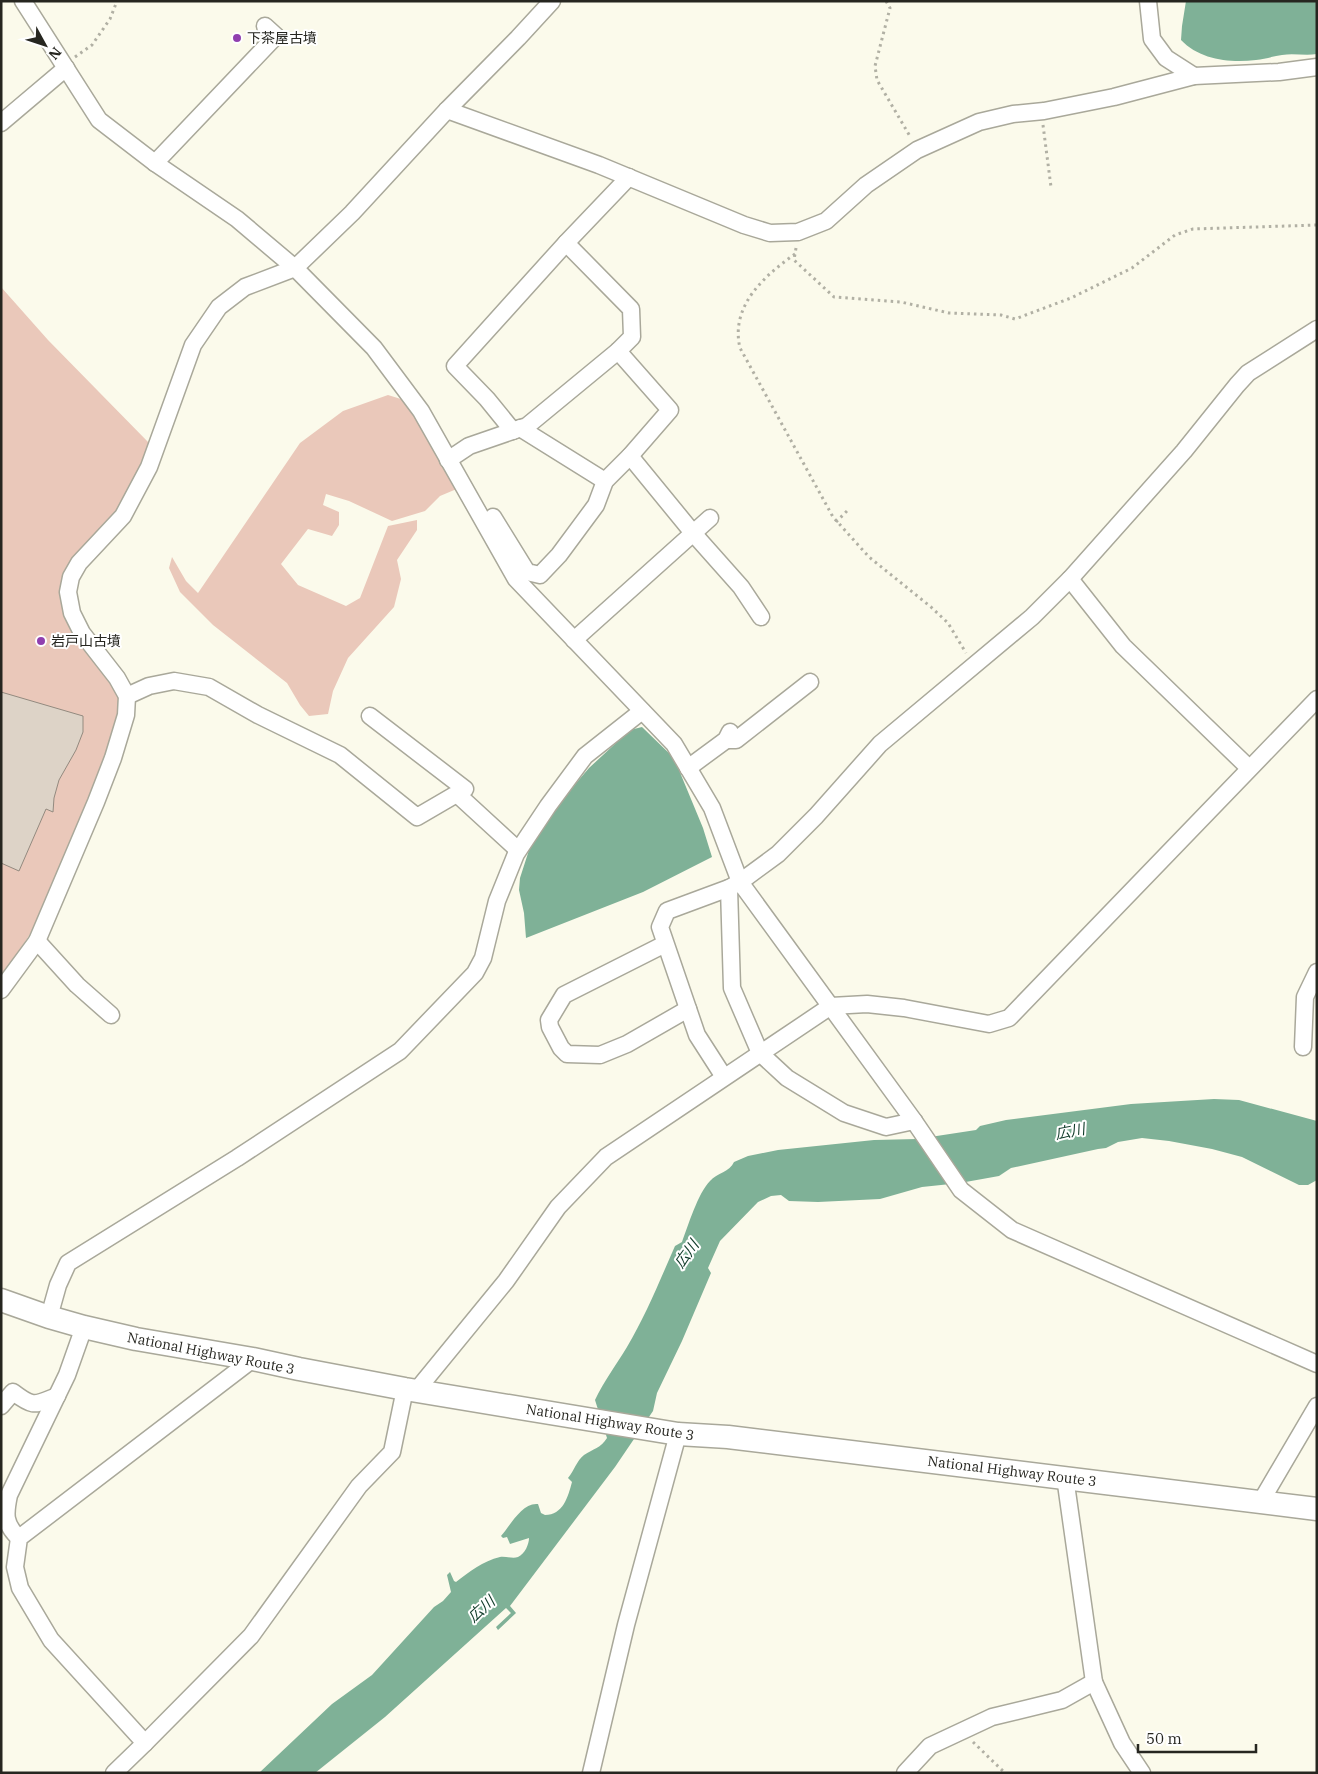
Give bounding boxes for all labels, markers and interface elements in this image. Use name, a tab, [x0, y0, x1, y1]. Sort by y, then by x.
north arrow	[20, 20, 70, 70]
place label: 下茶屋古墳	[247, 29, 317, 47]
marker: 下茶屋古墳	[231, 32, 243, 44]
text: N	[45, 43, 65, 63]
place label: 岩戸山古墳	[51, 632, 121, 650]
marker: 岩戸山古墳	[35, 635, 47, 647]
water label: 広川	[1053, 1118, 1088, 1143]
water label: 広川	[669, 1235, 704, 1272]
street label: National Highway Route 3	[126, 1328, 296, 1378]
street label: National Highway Route 3	[525, 1400, 695, 1444]
street label: National Highway Route 3	[926, 1452, 1098, 1490]
water label: 広川	[463, 1591, 500, 1626]
scale bar	[1138, 1722, 1256, 1754]
text: 50 m	[1146, 1729, 1182, 1748]

